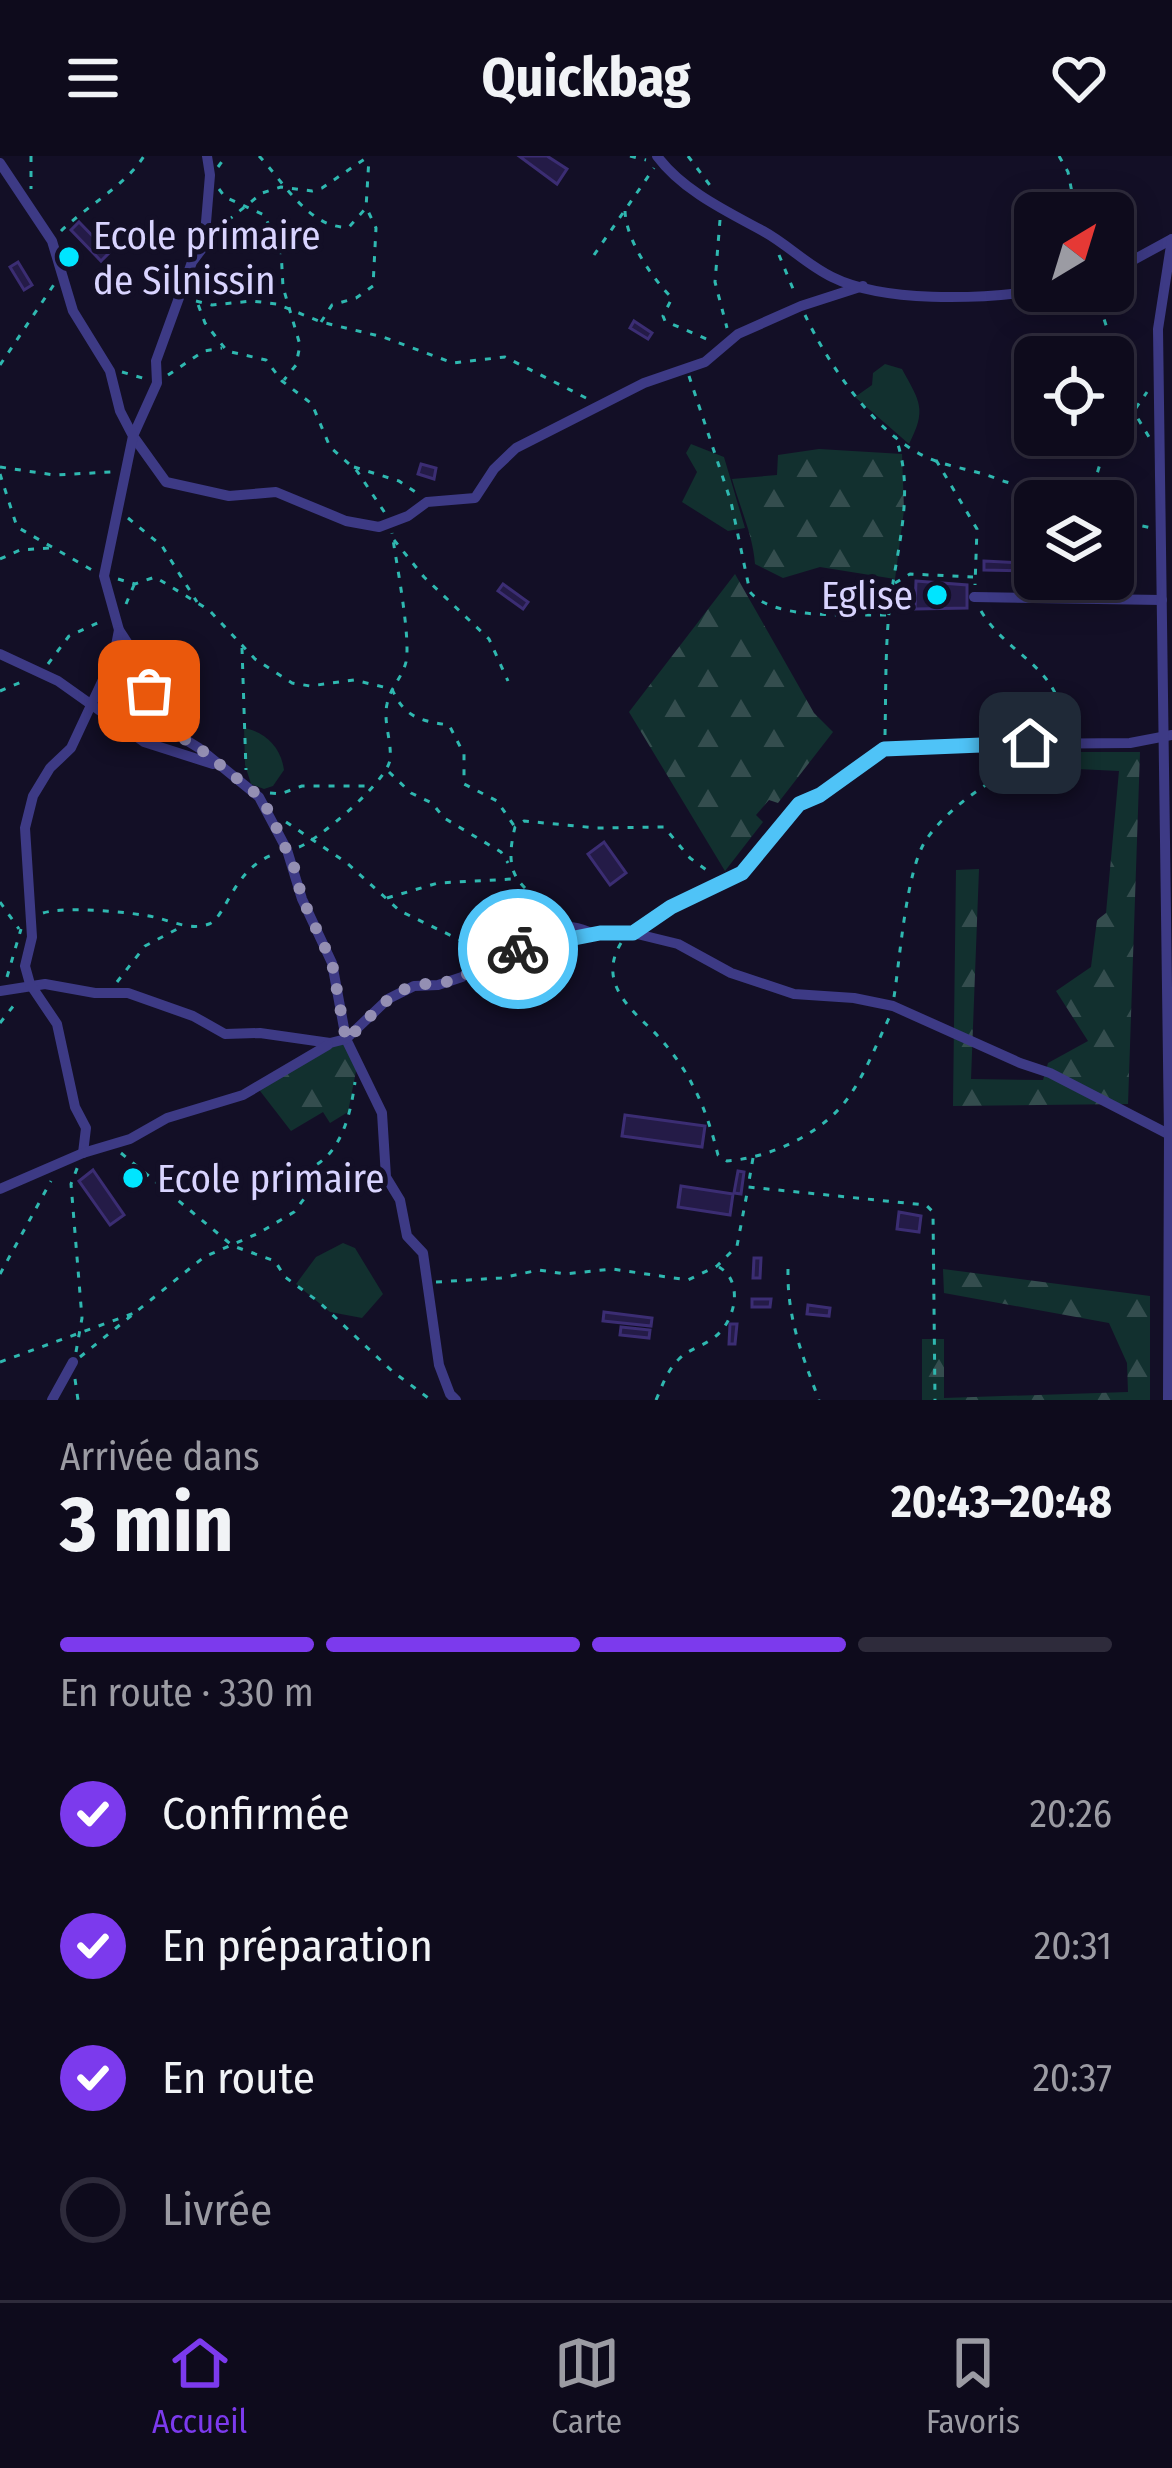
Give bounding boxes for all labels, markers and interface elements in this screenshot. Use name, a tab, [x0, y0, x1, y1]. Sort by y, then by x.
icon: menu	[60, 45, 126, 111]
icon: heart	[1046, 45, 1112, 111]
text: Quickbag	[481, 46, 691, 110]
north arrow	[1014, 192, 1134, 312]
map controls	[1014, 192, 1134, 600]
place label: Ecole primaire de Silnissin	[93, 213, 320, 304]
marker: Ecole primaire de Silnissin	[56, 244, 82, 270]
button: locate	[1014, 336, 1134, 456]
button: layers	[1014, 480, 1134, 600]
place label: Eglise	[821, 573, 913, 619]
marker: Eglise	[924, 582, 950, 608]
pin	[98, 640, 200, 742]
icon: bag	[116, 658, 182, 724]
pin	[979, 692, 1081, 794]
icon: home	[997, 710, 1063, 776]
courier	[458, 889, 578, 1009]
icon: bike	[485, 916, 551, 982]
place label: Ecole primaire	[157, 1156, 384, 1202]
marker: Ecole primaire	[120, 1165, 146, 1191]
text: Arrivée dans	[60, 1434, 260, 1480]
text: 20:43–20:48	[891, 1475, 1112, 1529]
text: 3 min	[60, 1478, 234, 1572]
text: En route · 330 m	[60, 1670, 314, 1716]
icon: check	[60, 1781, 126, 1847]
text: Confirmée	[162, 1787, 350, 1841]
text: 20:26	[1030, 1791, 1112, 1837]
icon: check	[60, 1913, 126, 1979]
text: En préparation	[162, 1919, 433, 1973]
text: 20:31	[1034, 1923, 1112, 1969]
icon: check	[60, 2045, 126, 2111]
text: En route	[162, 2051, 315, 2105]
text: 20:37	[1033, 2055, 1112, 2101]
text: Livrée	[162, 2183, 272, 2237]
tab: Accueil	[152, 2330, 247, 2442]
tab: Carte	[551, 2330, 622, 2442]
tab: Favoris	[926, 2330, 1020, 2442]

